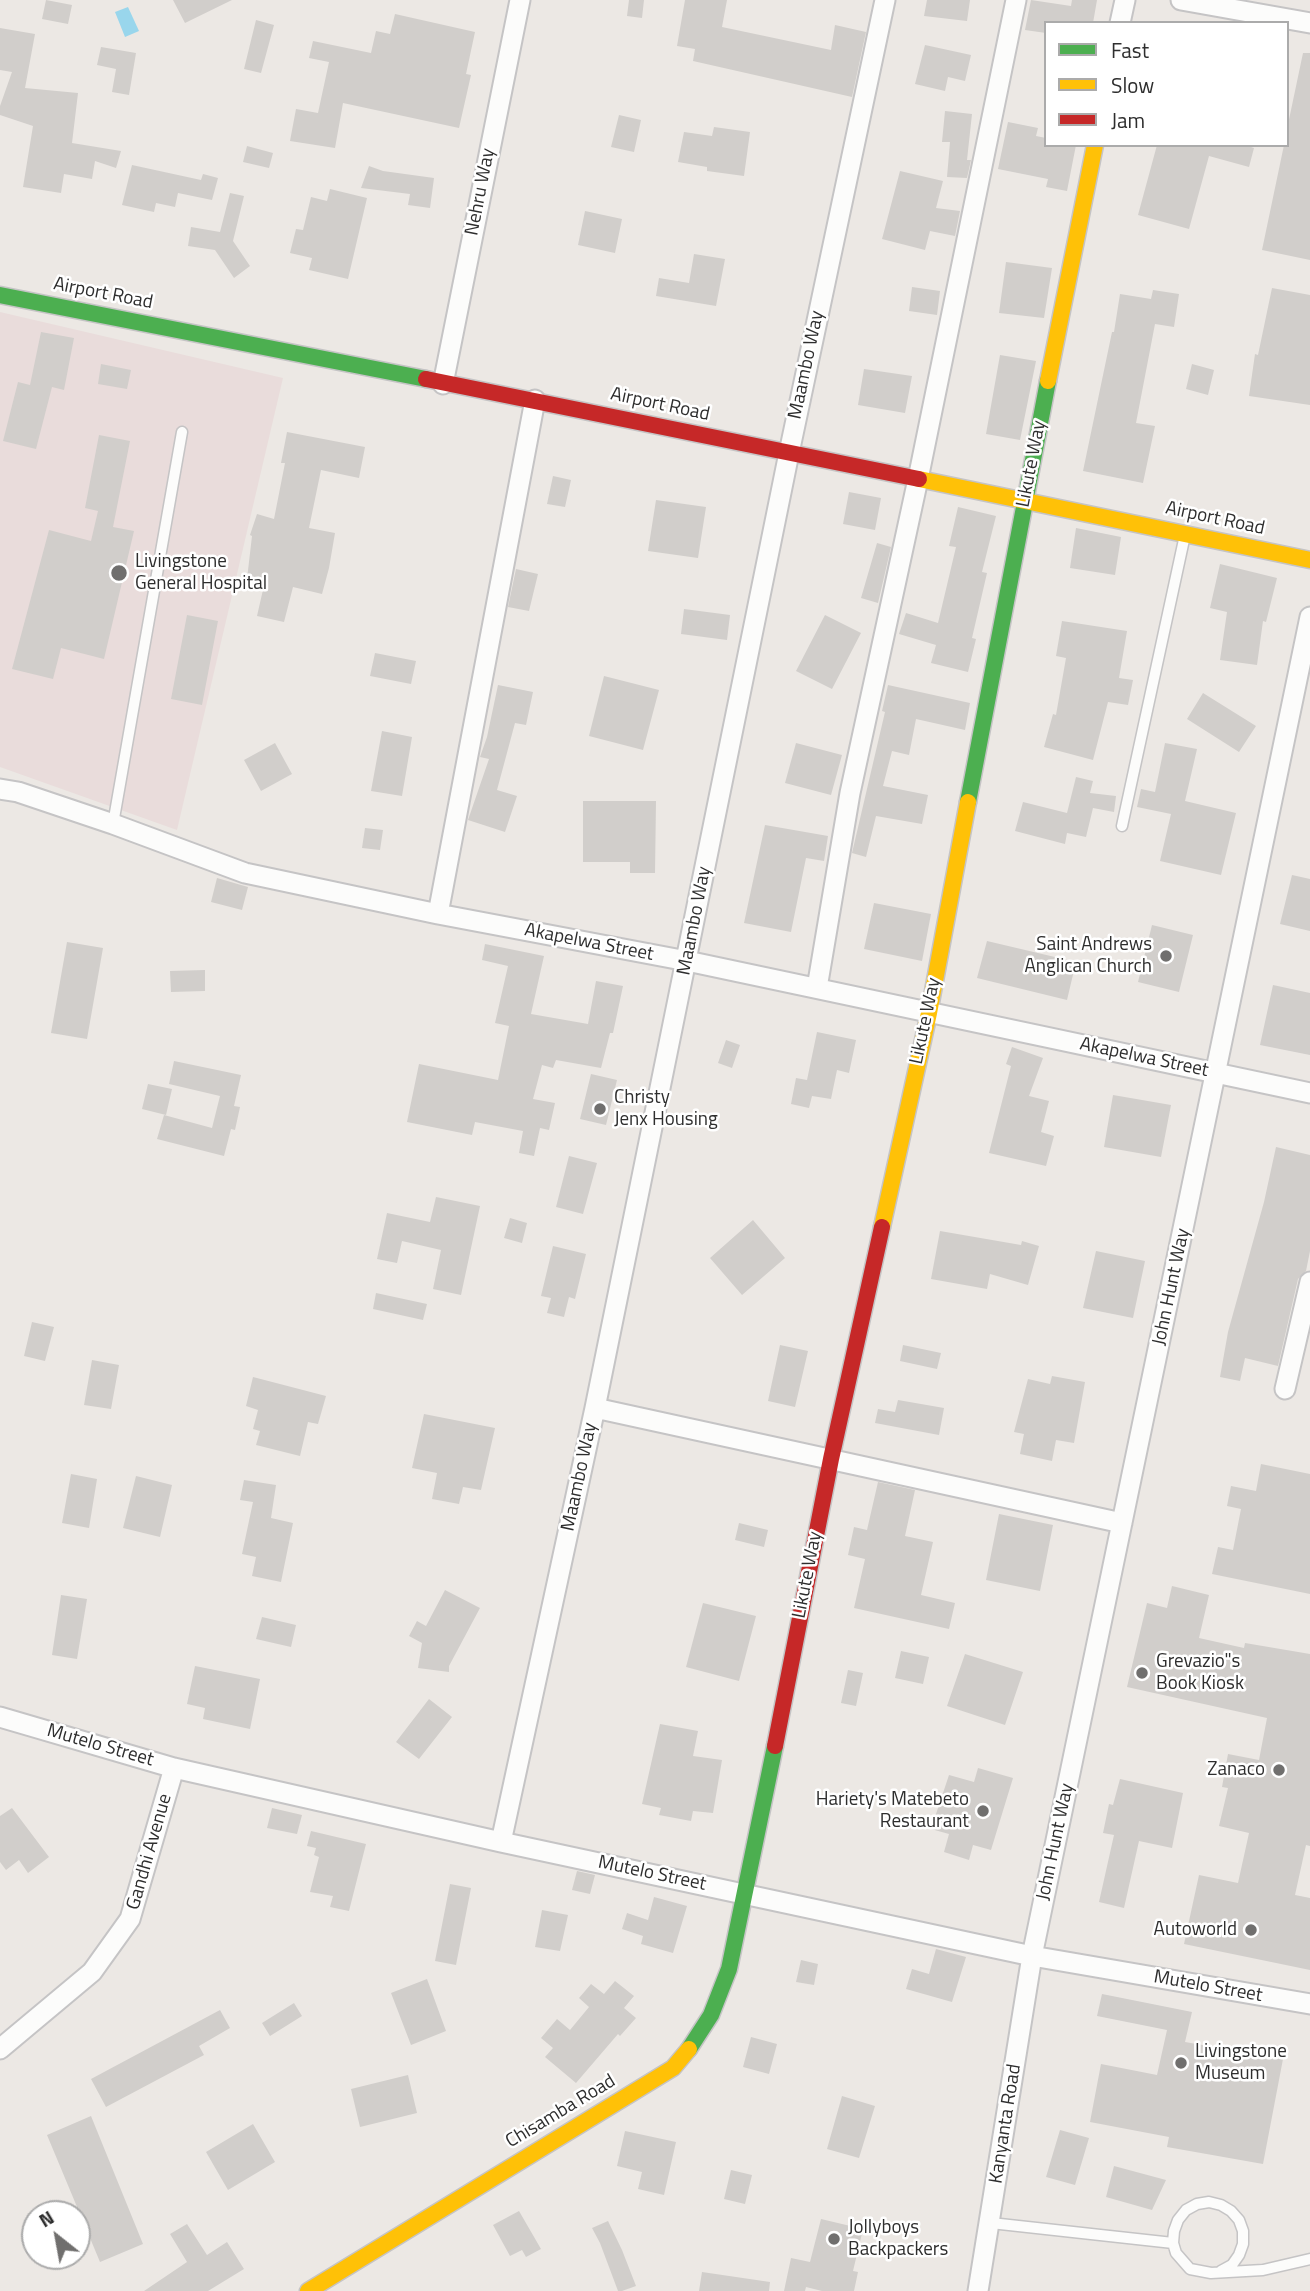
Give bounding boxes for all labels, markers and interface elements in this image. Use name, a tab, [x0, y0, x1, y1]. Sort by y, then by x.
legend	[1044, 21, 1289, 147]
text: Fast	[1111, 34, 1149, 66]
text: Slow	[1111, 69, 1154, 101]
text: Jam	[1111, 104, 1145, 136]
street label: Nehru Way	[461, 146, 501, 238]
street label: Airport Road	[51, 273, 155, 315]
street label: Maambo Way	[784, 309, 830, 421]
street label: Airport Road	[608, 383, 712, 427]
street label: Likute Way	[1012, 419, 1052, 509]
street label: Airport Road	[1163, 497, 1267, 541]
place label: Livingstone General Hospital	[135, 551, 267, 595]
marker: Livingstone General Hospital	[109, 563, 129, 583]
street label: Maambo Way	[673, 865, 717, 977]
street label: Akapelwa Street	[523, 919, 655, 967]
place label: Saint Andrews Anglican Church	[1024, 934, 1152, 978]
marker: Saint Andrews Anglican Church	[1158, 948, 1174, 964]
street label: Likute Way	[906, 976, 946, 1066]
street label: Akapelwa Street	[1078, 1033, 1210, 1083]
place label: Christy Jenx Housing	[614, 1087, 718, 1131]
marker: Christy Jenx Housing	[592, 1101, 608, 1117]
street label: John Hunt Way	[1148, 1226, 1196, 1348]
street label: Maambo Way	[557, 1421, 603, 1533]
street label: Likute Way	[788, 1530, 828, 1620]
place label: Grevazio"s Book Kiosk	[1156, 1651, 1244, 1695]
marker: Grevazio"s Book Kiosk	[1134, 1665, 1150, 1681]
street label: Mutelo Street	[44, 1720, 156, 1772]
place label: Zanaco	[1207, 1759, 1265, 1781]
marker: Zanaco	[1271, 1762, 1287, 1778]
street label: John Hunt Way	[1032, 1781, 1080, 1903]
place label: Hariety's Matebeto Restaurant	[816, 1789, 969, 1833]
street label: Gandhi Avenue	[123, 1791, 177, 1913]
marker: Hariety's Matebeto Restaurant	[975, 1803, 991, 1819]
street label: Mutelo Street	[596, 1851, 708, 1897]
place label: Autoworld	[1154, 1919, 1237, 1941]
marker: Autoworld	[1243, 1922, 1259, 1938]
street label: Mutelo Street	[1152, 1966, 1264, 2008]
place label: Livingstone Museum	[1195, 2041, 1287, 2085]
marker: Livingstone Museum	[1173, 2055, 1189, 2071]
street label: Kanyanta Road	[985, 2063, 1027, 2185]
street label: Chisamba Road	[502, 2070, 620, 2154]
north arrow	[21, 2200, 91, 2270]
text: N	[33, 2202, 59, 2234]
place label: Jollyboys Backpackers	[848, 2217, 948, 2261]
marker: Jollyboys Backpackers	[826, 2231, 842, 2247]

